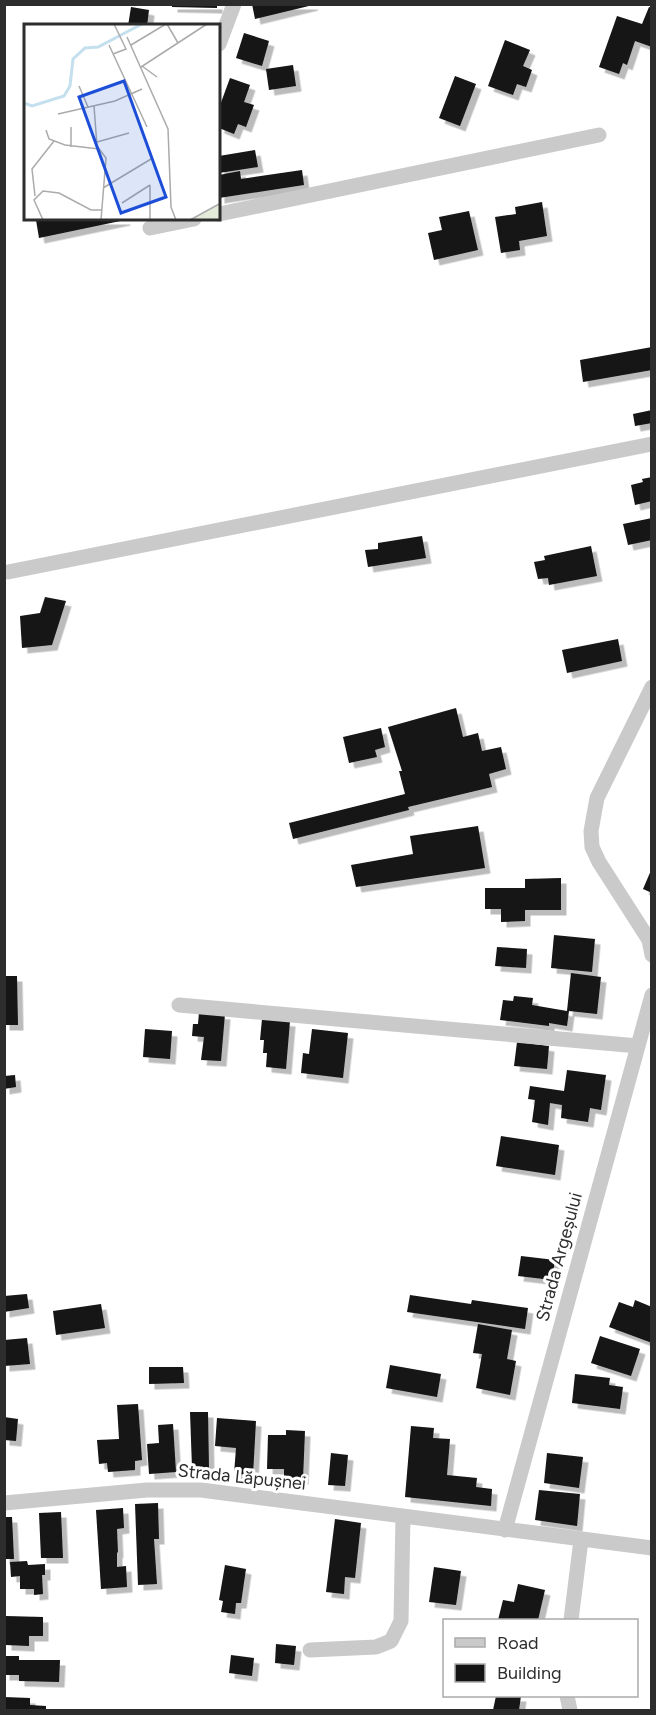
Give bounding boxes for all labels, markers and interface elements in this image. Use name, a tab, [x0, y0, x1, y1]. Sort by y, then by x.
inset map	[24, 24, 220, 220]
street label: Strada Argeșului	[531, 1190, 587, 1324]
street label: Strada Lăpușnei	[177, 1459, 307, 1495]
legend	[443, 1619, 638, 1697]
text: Road	[497, 1632, 538, 1654]
text: Building	[497, 1662, 562, 1684]

